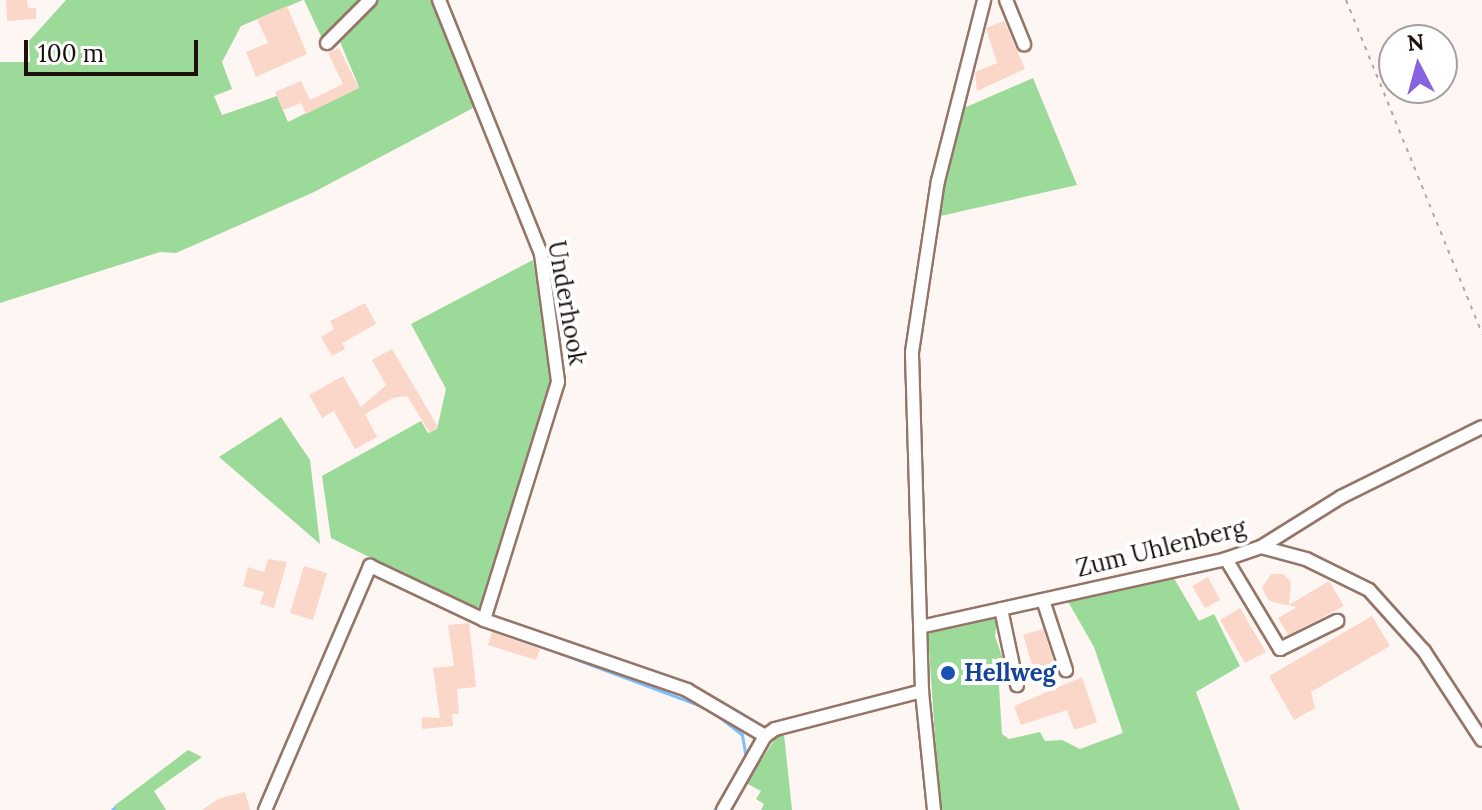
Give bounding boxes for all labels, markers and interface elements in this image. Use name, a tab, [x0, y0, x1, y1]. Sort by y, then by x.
scale bar	[28, 24, 202, 74]
north arrow	[1378, 24, 1458, 104]
text: N	[1406, 27, 1426, 57]
text: 100 m	[38, 38, 104, 69]
street label: Underhook	[542, 239, 592, 367]
street label: Zum Uhlenberg	[1073, 513, 1249, 583]
place label: Hellweg	[964, 659, 1056, 687]
marker: Hellweg	[939, 664, 957, 682]

